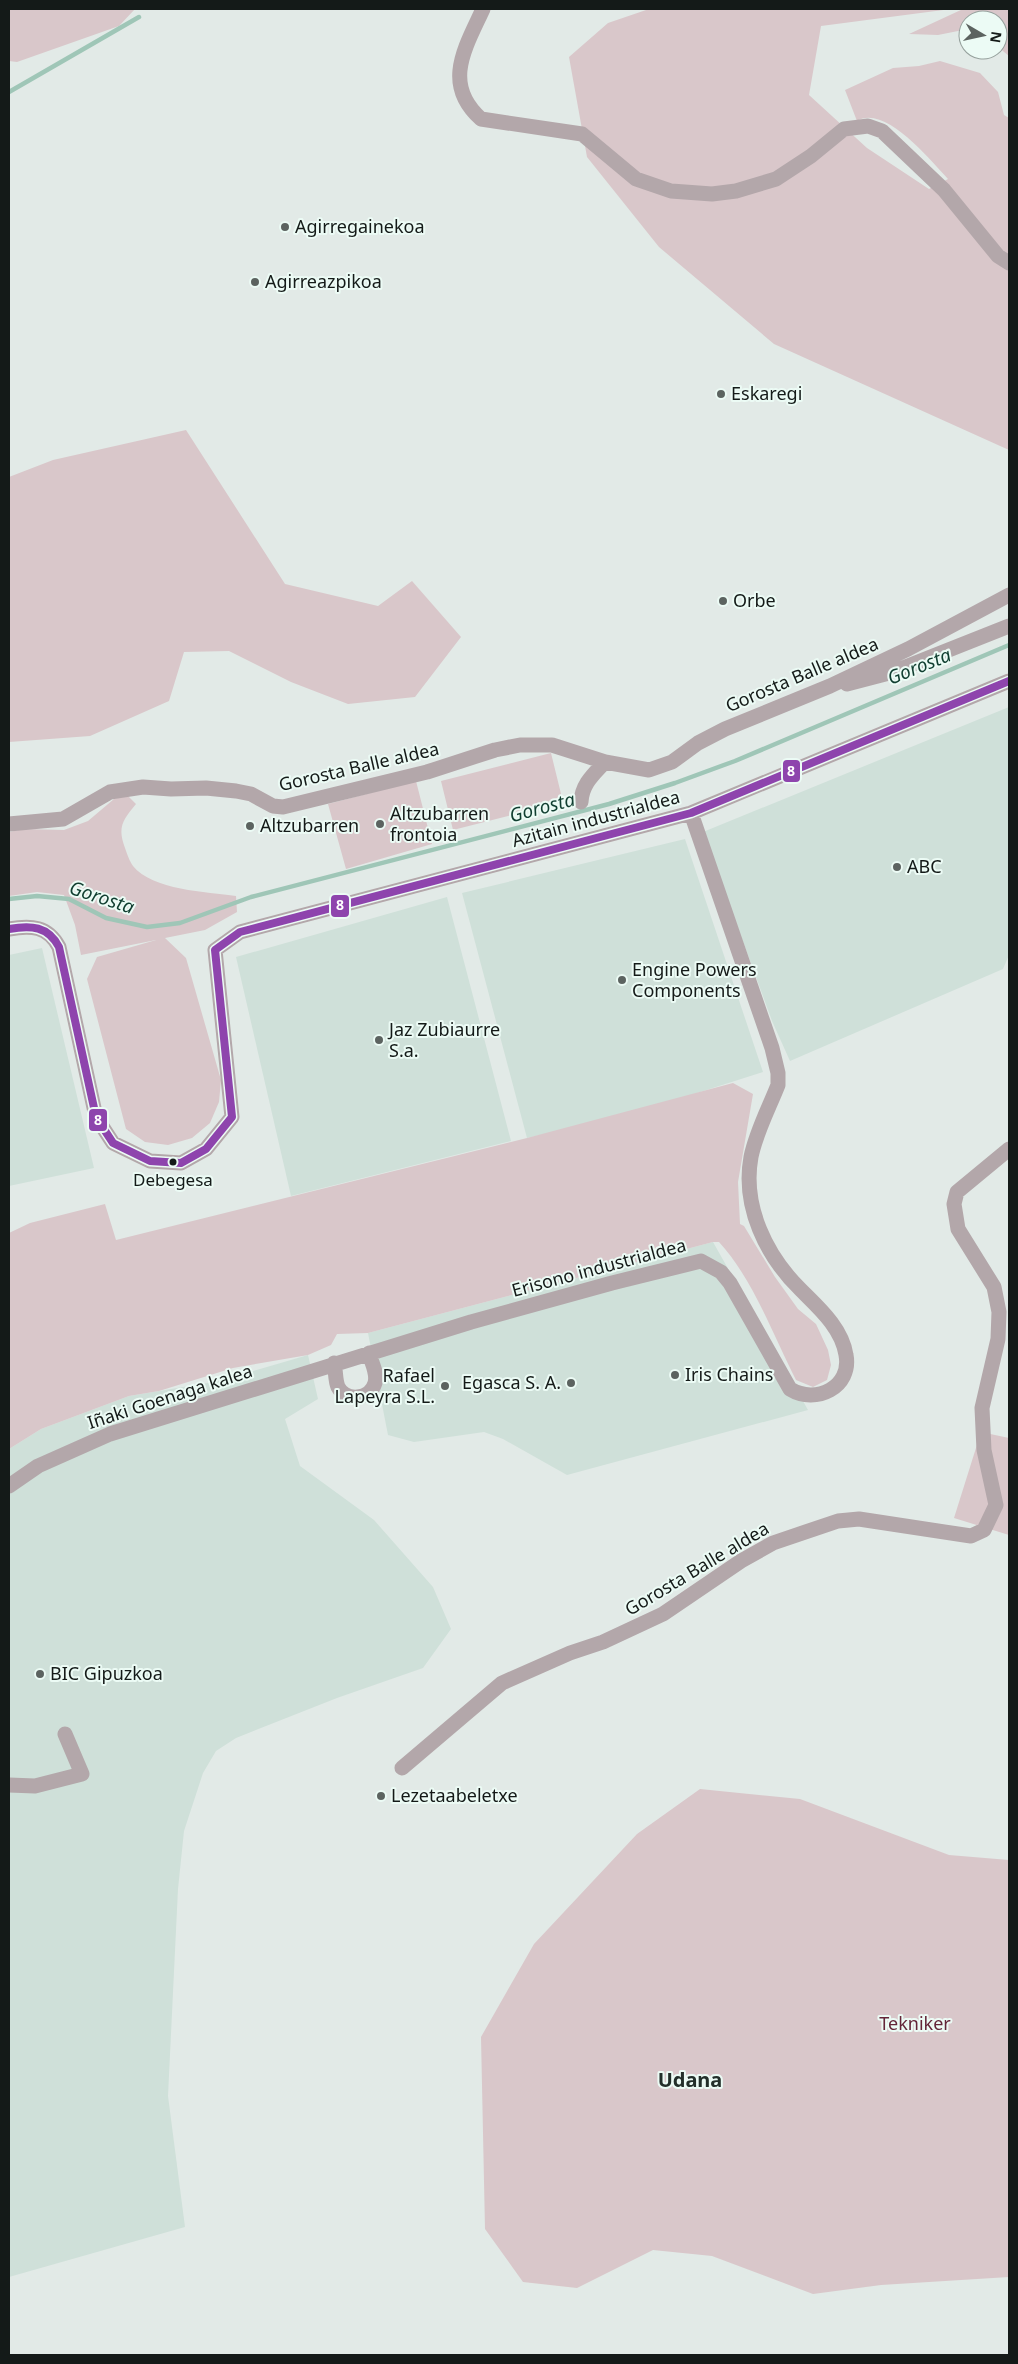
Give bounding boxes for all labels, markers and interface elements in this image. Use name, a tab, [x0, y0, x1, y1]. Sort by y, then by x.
north arrow	[958, 10, 1008, 60]
text: N	[986, 30, 1007, 44]
place label: Agirregainekoa	[295, 214, 425, 238]
marker: Agirregainekoa	[279, 221, 291, 233]
place label: Agirreazpikoa	[265, 269, 382, 293]
marker: Agirreazpikoa	[249, 276, 261, 288]
place label: Eskaregi	[731, 381, 802, 405]
marker: Eskaregi	[715, 388, 727, 400]
place label: Orbe	[733, 588, 776, 612]
marker: Orbe	[717, 595, 729, 607]
street label: Gorosta Balle aldea	[722, 631, 882, 717]
water label: Gorosta	[883, 641, 955, 691]
street label: Gorosta Balle aldea	[276, 736, 441, 796]
line badge: 8	[782, 759, 801, 783]
text: 8	[787, 761, 795, 780]
street label: Azitain industrialdea	[509, 784, 682, 852]
water label: Gorosta	[506, 786, 578, 828]
place label: Altzubarren frontoia	[390, 801, 489, 846]
place label: Altzubarren	[260, 813, 359, 837]
marker: Altzubarren frontoia	[374, 818, 386, 830]
marker: Altzubarren	[244, 820, 256, 832]
place label: ABC	[907, 854, 942, 878]
marker: ABC	[891, 861, 903, 873]
water label: Gorosta	[66, 874, 138, 920]
line badge: 8	[330, 894, 350, 918]
text: 8	[336, 895, 344, 914]
place label: Engine Powers Components	[632, 957, 757, 1002]
marker: Engine Powers Components	[616, 974, 628, 986]
place label: Jaz Zubiaurre S.a.	[387, 1017, 500, 1062]
marker: Jaz Zubiaurre S.a.	[373, 1034, 385, 1046]
line badge: 8	[88, 1108, 108, 1132]
text: 8	[94, 1110, 102, 1129]
marker: Debegesa	[168, 1157, 178, 1167]
place label: Debegesa	[133, 1168, 213, 1191]
street label: Erisono industrialdea	[509, 1232, 689, 1302]
street label: Iñaki Goenaga kalea	[84, 1358, 255, 1434]
place label: Iris Chains	[685, 1362, 773, 1386]
place label: Rafael Lapeyra S.L.	[335, 1363, 435, 1408]
marker: Iris Chains	[669, 1369, 681, 1381]
place label: Egasca S. A.	[462, 1370, 561, 1394]
marker: Egasca S. A.	[565, 1377, 577, 1389]
marker: Rafael Lapeyra S.L.	[439, 1380, 451, 1392]
street label: Gorosta Balle aldea	[620, 1516, 773, 1621]
place label: BIC Gipuzkoa	[50, 1661, 163, 1685]
marker: BIC Gipuzkoa	[34, 1668, 46, 1680]
place label: Lezetaabeletxe	[391, 1783, 518, 1807]
marker: Lezetaabeletxe	[375, 1790, 387, 1802]
park label: Tekniker	[879, 2011, 951, 2035]
district label: Udana	[658, 2066, 722, 2093]

